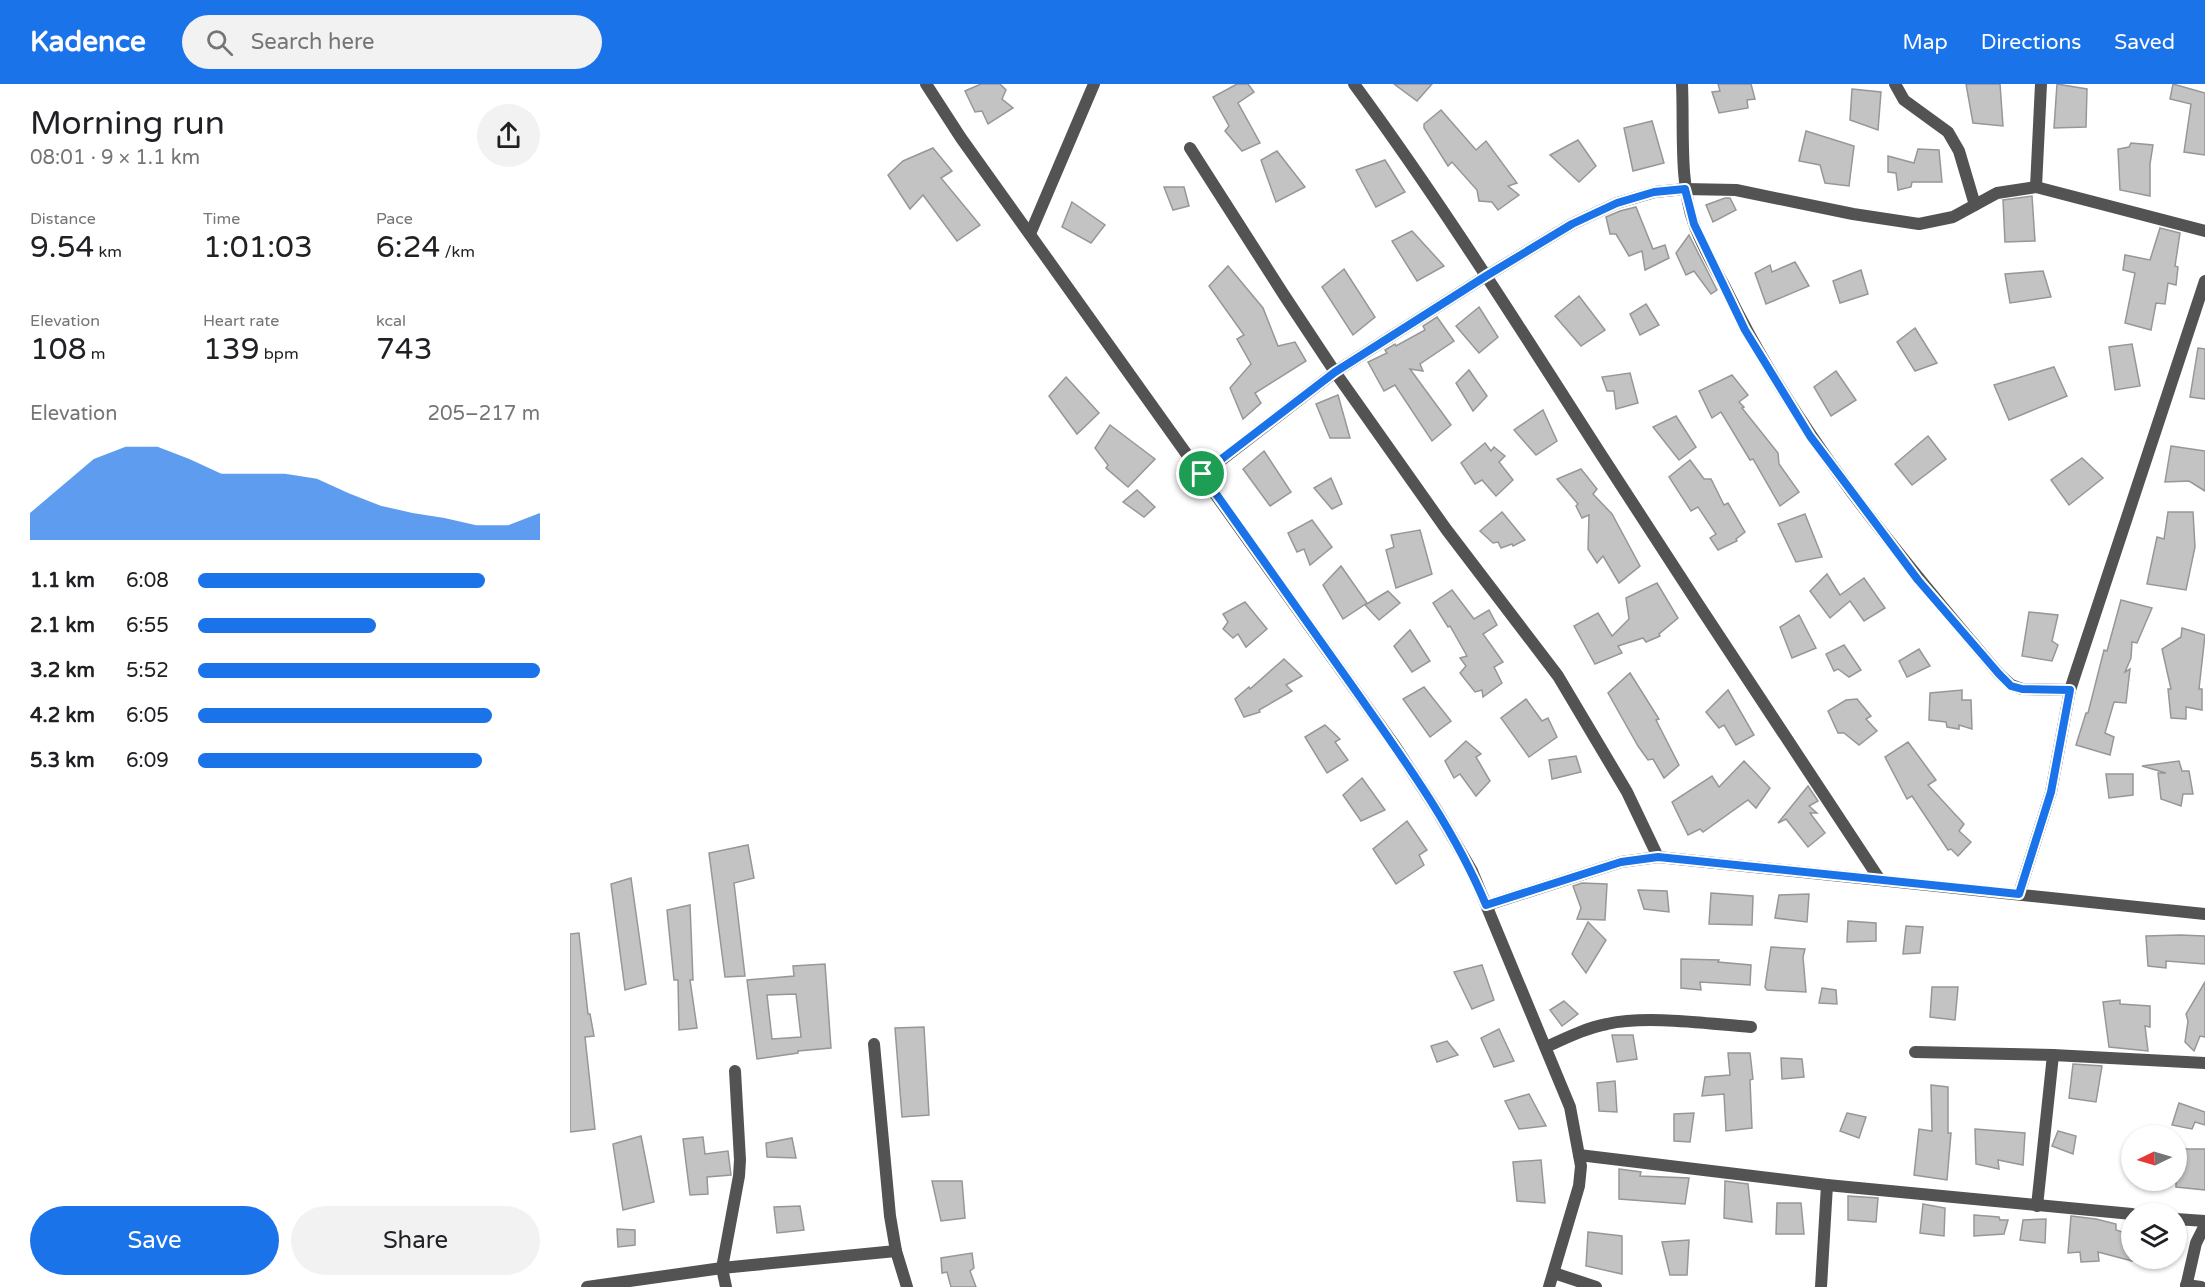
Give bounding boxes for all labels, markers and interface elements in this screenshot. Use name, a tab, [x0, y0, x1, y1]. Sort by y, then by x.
search box	[182, 15, 602, 69]
text: Kadence	[30, 25, 146, 59]
icon: search	[203, 26, 236, 59]
text: Search here	[251, 29, 374, 55]
text: Map	[1902, 30, 1948, 55]
text: Directions	[1981, 30, 2081, 55]
text: Saved	[2114, 30, 2175, 55]
text: Morning run	[30, 104, 225, 143]
button: share	[477, 104, 540, 167]
text: 08:01 · 9 × 1.1 km	[30, 146, 200, 170]
text: Distance	[30, 209, 96, 229]
text: Time	[203, 209, 240, 229]
text: Pace	[376, 209, 413, 229]
text: 9.54	[30, 229, 94, 266]
text: 1:01:03	[203, 229, 313, 266]
text: 6:24	[376, 229, 440, 266]
text: km	[94, 242, 122, 262]
text: /km	[440, 242, 475, 262]
text: Elevation	[30, 311, 100, 331]
text: Heart rate	[203, 311, 279, 331]
text: kcal	[376, 311, 406, 331]
text: 108	[30, 331, 87, 368]
text: 139	[203, 331, 260, 368]
text: 743	[376, 331, 433, 368]
text: m	[87, 344, 105, 364]
text: bpm	[260, 344, 299, 364]
text: Elevation	[30, 402, 117, 426]
text: 205–217 m	[427, 402, 540, 426]
pin	[1176, 448, 1227, 499]
icon: arrive	[1185, 457, 1218, 490]
text: 1.1 km	[30, 569, 95, 593]
text: 6:08	[126, 569, 169, 593]
text: 2.1 km	[30, 614, 95, 638]
text: 6:55	[126, 614, 169, 638]
text: 3.2 km	[30, 659, 95, 683]
text: 5:52	[126, 659, 169, 683]
text: 4.2 km	[30, 704, 95, 728]
text: 6:05	[126, 704, 169, 728]
text: 5.3 km	[30, 749, 95, 773]
text: 6:09	[126, 749, 169, 773]
north arrow	[2121, 1125, 2187, 1191]
map controls	[2121, 1125, 2187, 1269]
button: layers	[2121, 1203, 2187, 1269]
button: Save	[30, 1206, 279, 1275]
button: Share	[291, 1206, 540, 1275]

